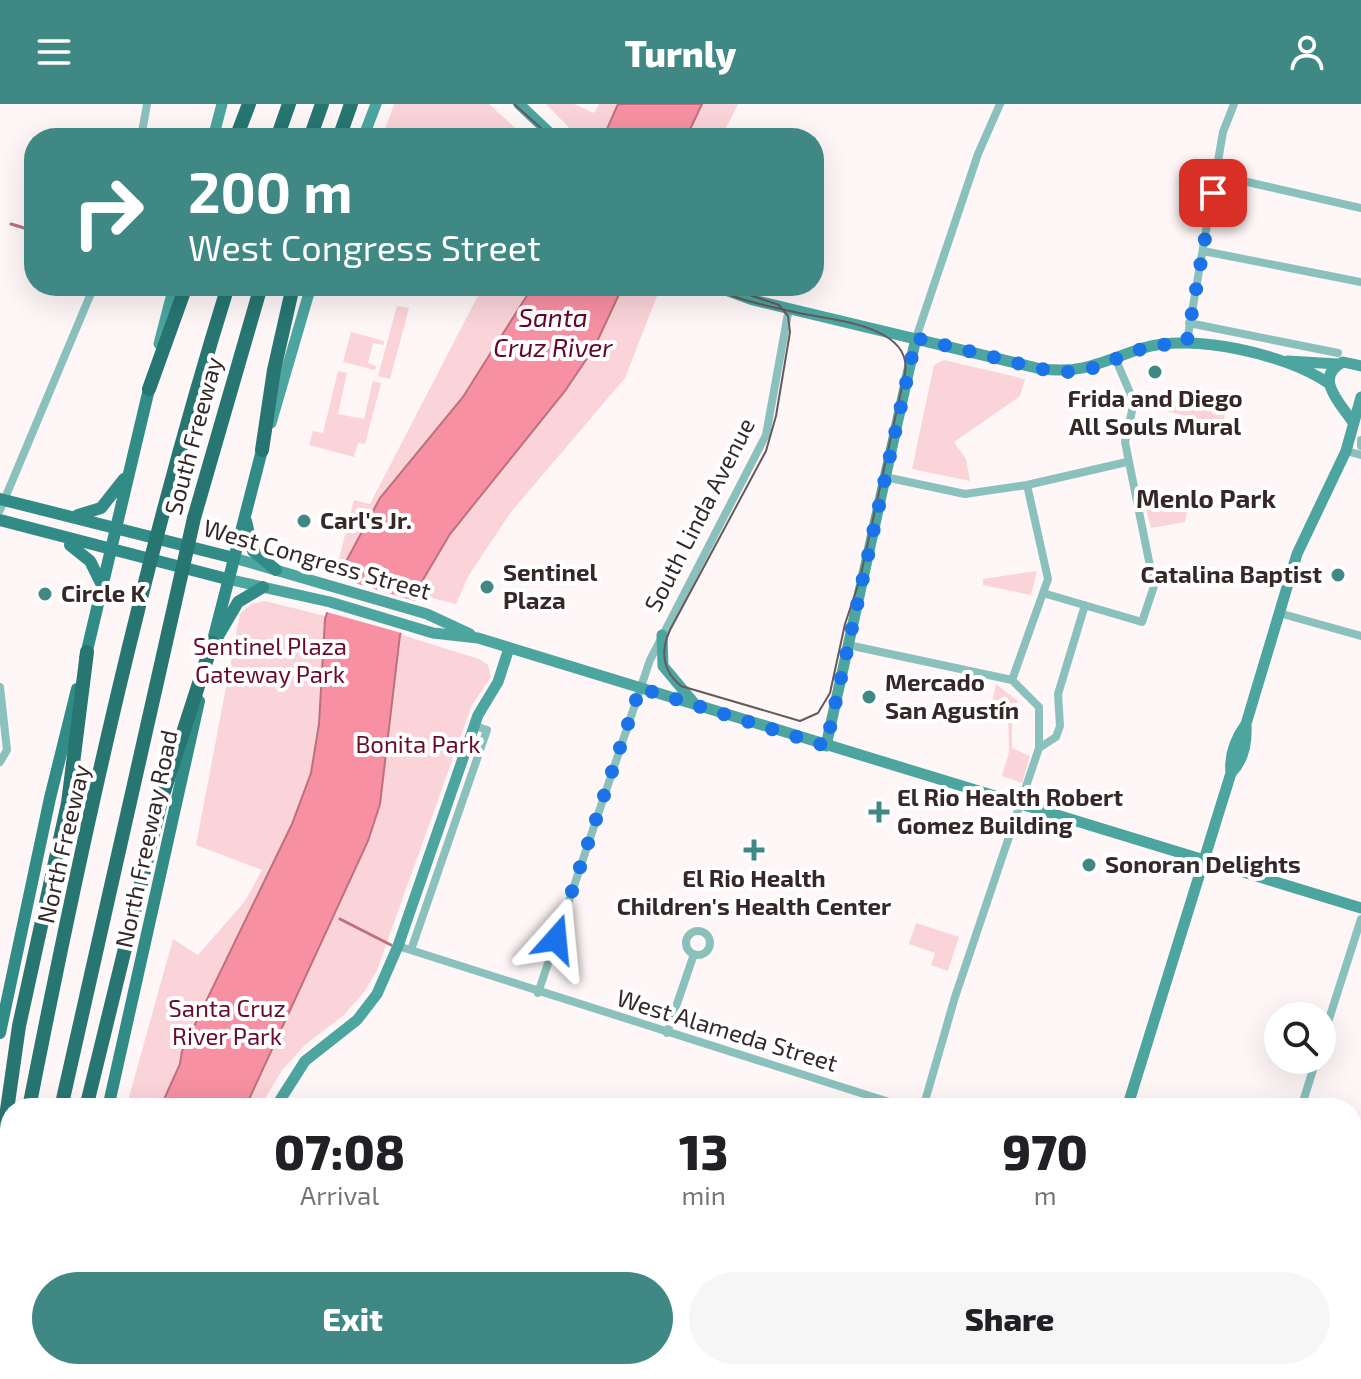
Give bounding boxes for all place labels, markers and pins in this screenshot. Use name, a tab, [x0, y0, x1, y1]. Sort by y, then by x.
pin	[1179, 159, 1247, 227]
marker: Frida and Diego All Souls Mural	[1146, 363, 1164, 381]
place label: Frida and Diego All Souls Mural	[1067, 383, 1243, 440]
place label: Carl's Jr.	[320, 505, 412, 534]
marker: Carl's Jr.	[295, 512, 313, 530]
place label: Sentinel Plaza	[503, 557, 597, 614]
place label: Catalina Baptist	[1140, 559, 1322, 588]
marker: Catalina Baptist	[1329, 566, 1347, 584]
place label: Circle K	[61, 578, 147, 607]
marker: Sentinel Plaza	[478, 578, 496, 596]
marker: Circle K	[36, 585, 54, 603]
place label: Mercado San Agustín	[885, 667, 1019, 724]
marker: Mercado San Agustín	[860, 688, 878, 706]
place label: El Rio Health Robert Gomez Building	[897, 782, 1123, 839]
marker: El Rio Health Robert Gomez Building	[868, 801, 890, 823]
marker: El Rio Health Children's Health Center	[743, 839, 765, 861]
place label: Sonoran Delights	[1105, 849, 1301, 878]
marker: Sonoran Delights	[1080, 856, 1098, 874]
place label: El Rio Health Children's Health Center	[617, 863, 892, 920]

